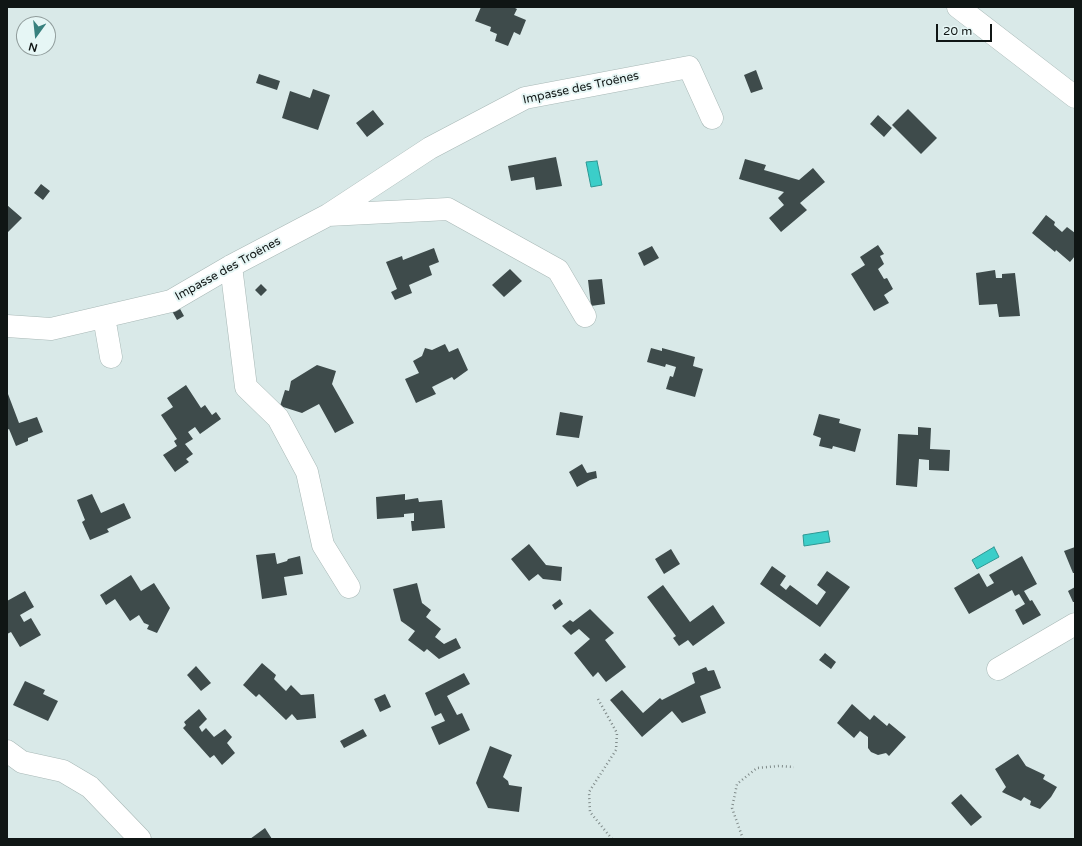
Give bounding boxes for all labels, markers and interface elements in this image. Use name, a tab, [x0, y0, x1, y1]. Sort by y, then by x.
north arrow	[16, 16, 56, 56]
scale bar	[938, 16, 994, 42]
text: 20 m	[943, 24, 972, 38]
text: N	[27, 40, 39, 55]
street label: Impasse des Troënes	[522, 69, 640, 107]
street label: Impasse des Troënes	[173, 234, 283, 304]

